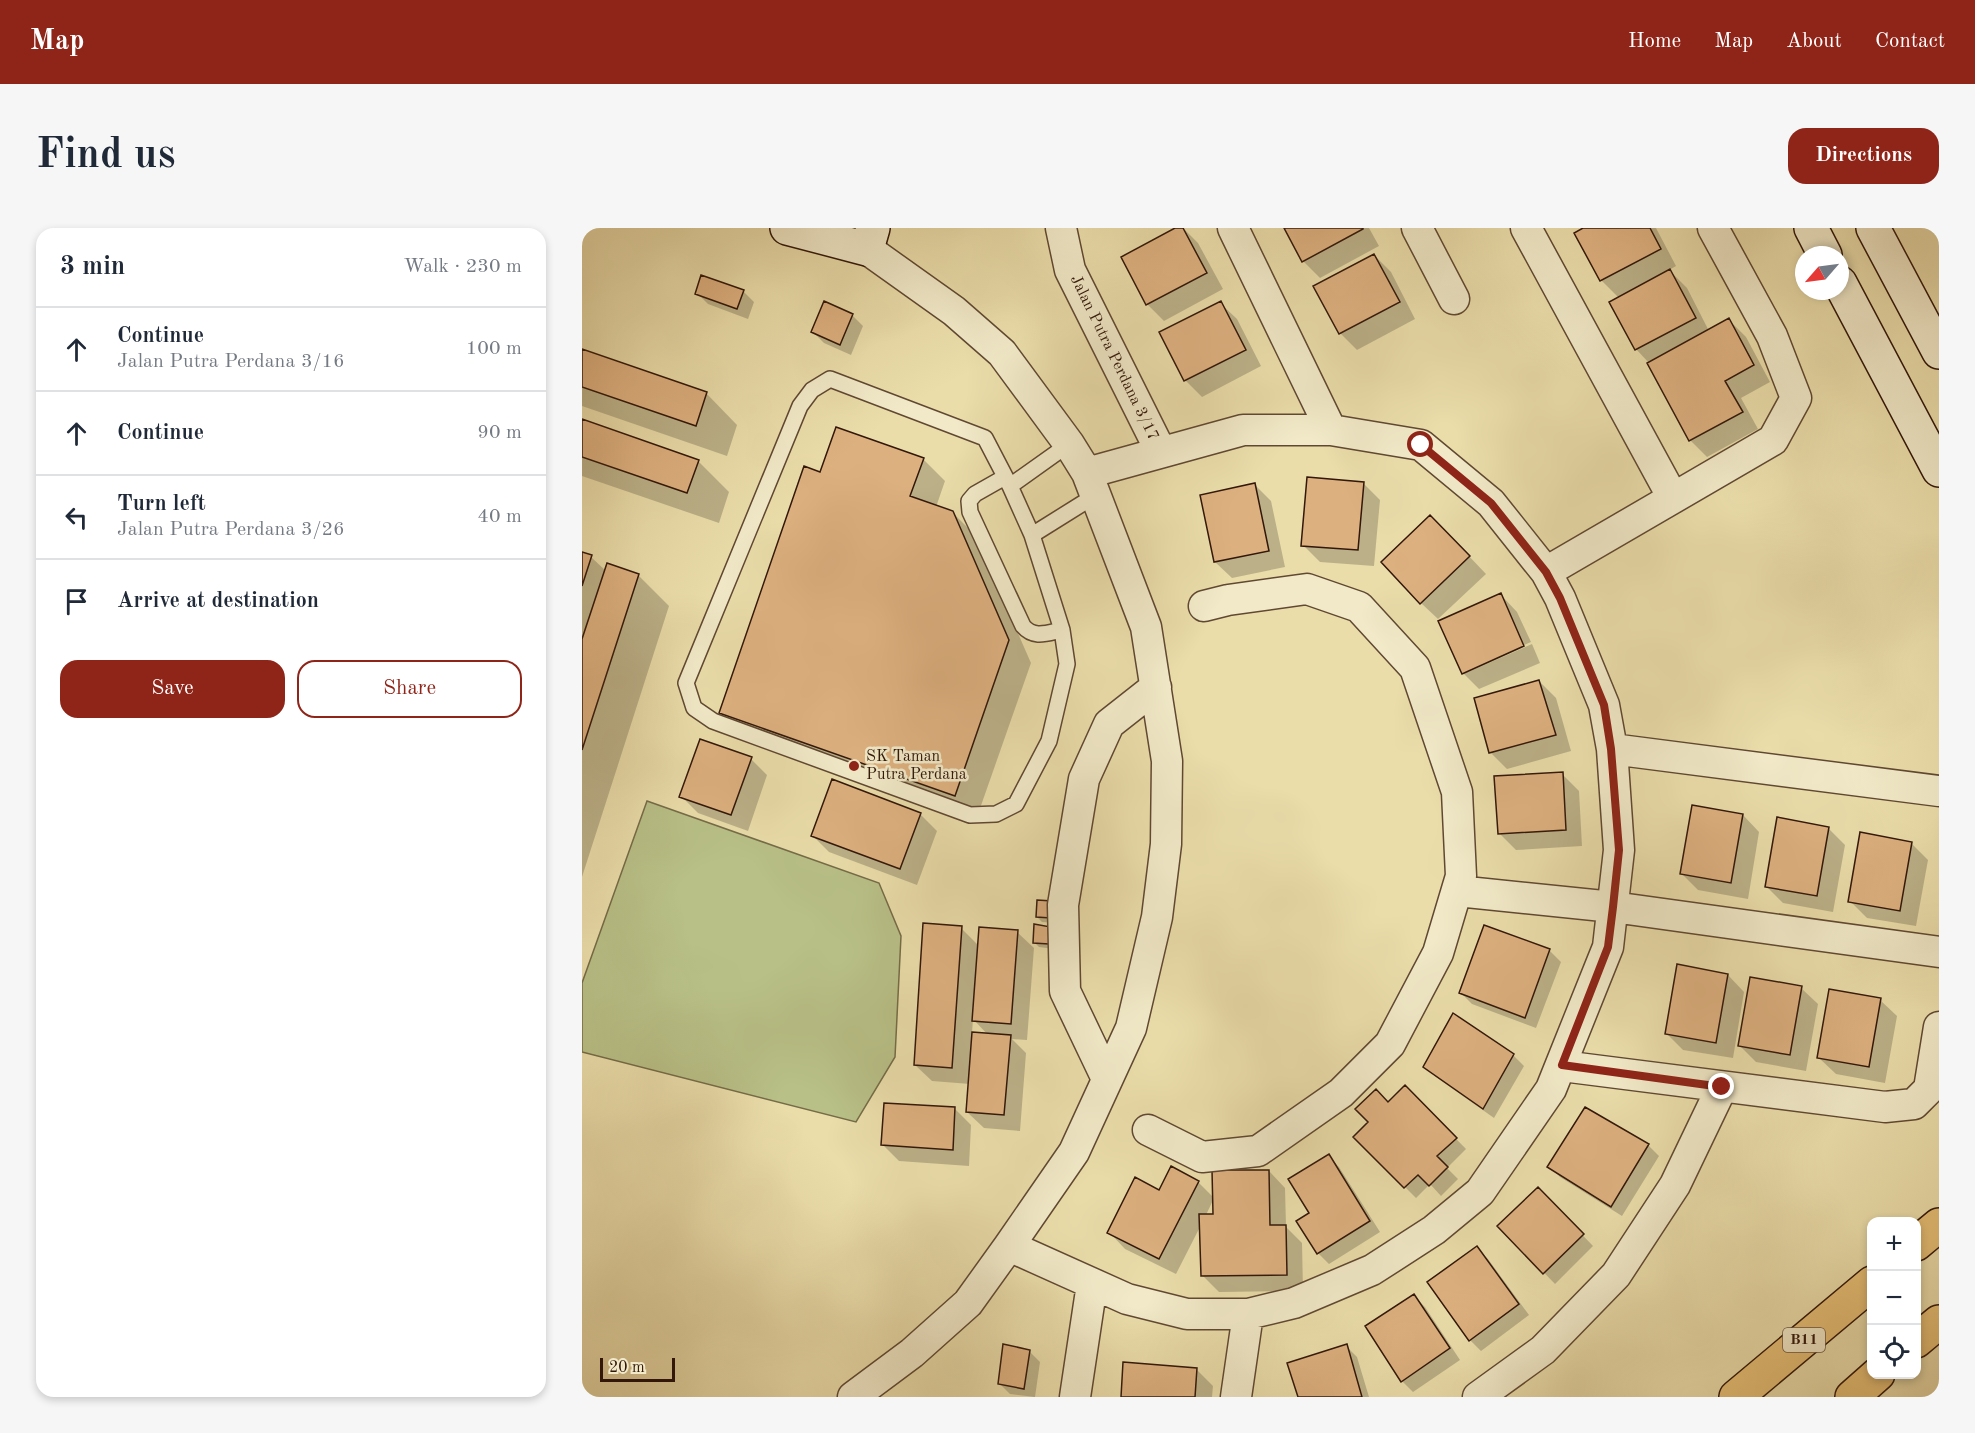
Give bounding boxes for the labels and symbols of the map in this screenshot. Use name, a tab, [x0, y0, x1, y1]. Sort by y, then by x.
north arrow	[1795, 246, 1849, 300]
street label: Jalan Putra Perdana 3/17	[1067, 273, 1161, 443]
route start	[1407, 431, 1433, 457]
place label: SK Taman Putra Perdana	[866, 749, 967, 783]
marker: SK Taman Putra Perdana	[847, 759, 861, 773]
route end	[1708, 1073, 1734, 1099]
road number: B11	[1783, 1328, 1825, 1352]
scale bar	[600, 1355, 675, 1382]

